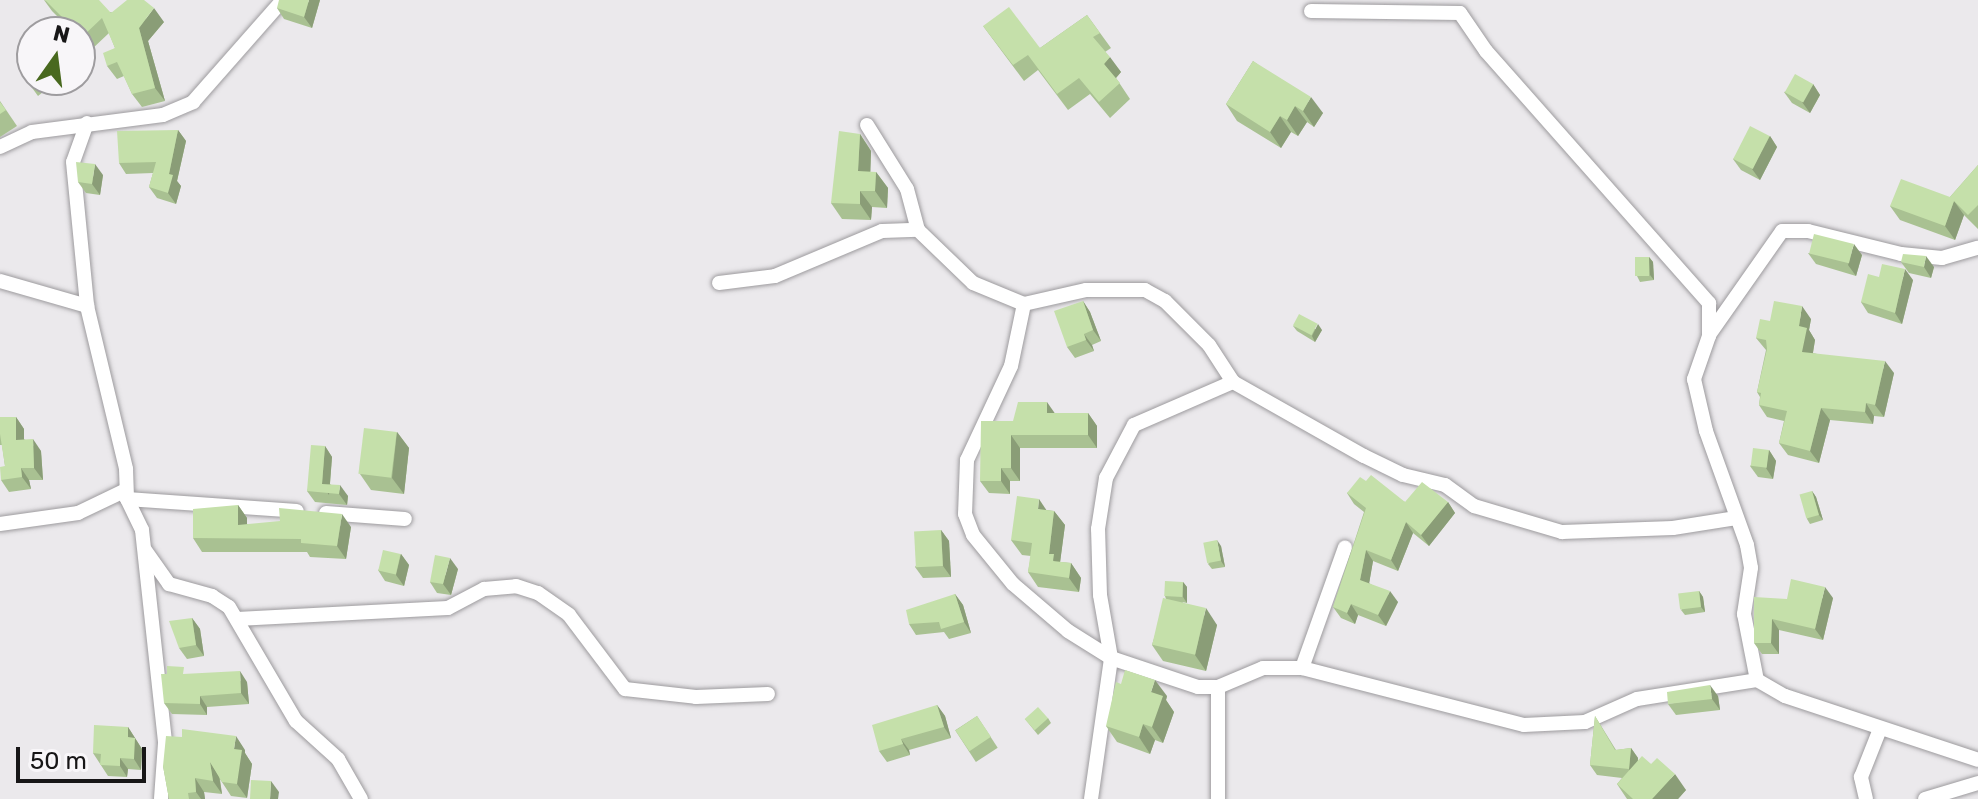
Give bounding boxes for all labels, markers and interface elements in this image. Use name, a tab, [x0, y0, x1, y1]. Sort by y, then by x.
north arrow	[16, 16, 96, 96]
text: N	[50, 19, 72, 49]
scale bar	[20, 731, 150, 781]
text: 50 m	[30, 747, 87, 775]

